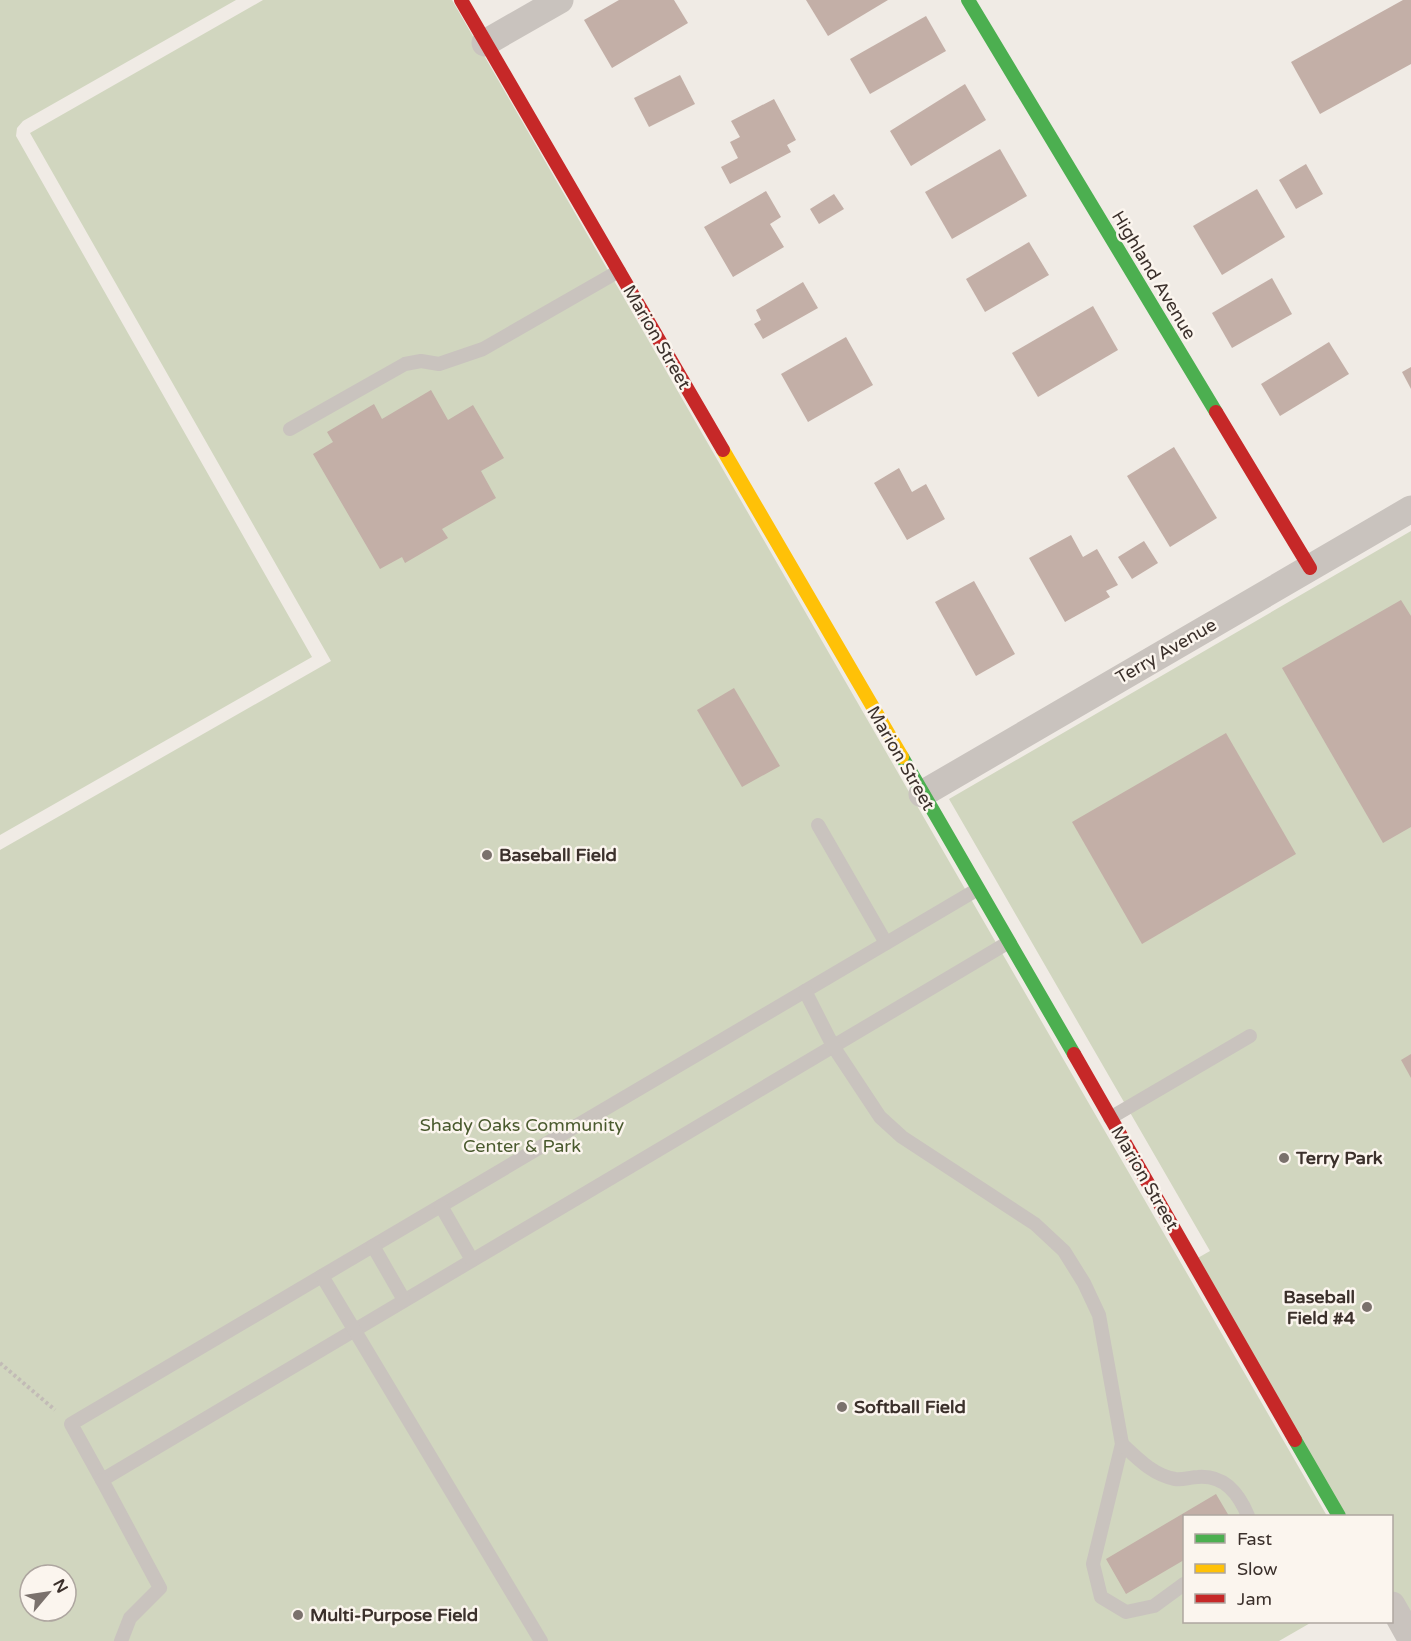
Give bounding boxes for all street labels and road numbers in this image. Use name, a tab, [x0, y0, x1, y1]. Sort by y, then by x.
street label: Highland Avenue	[1107, 207, 1201, 343]
street label: Marion Street	[618, 281, 696, 393]
street label: Terry Avenue	[1112, 613, 1220, 689]
street label: Marion Street	[862, 702, 940, 814]
street label: Marion Street	[1106, 1122, 1184, 1234]

